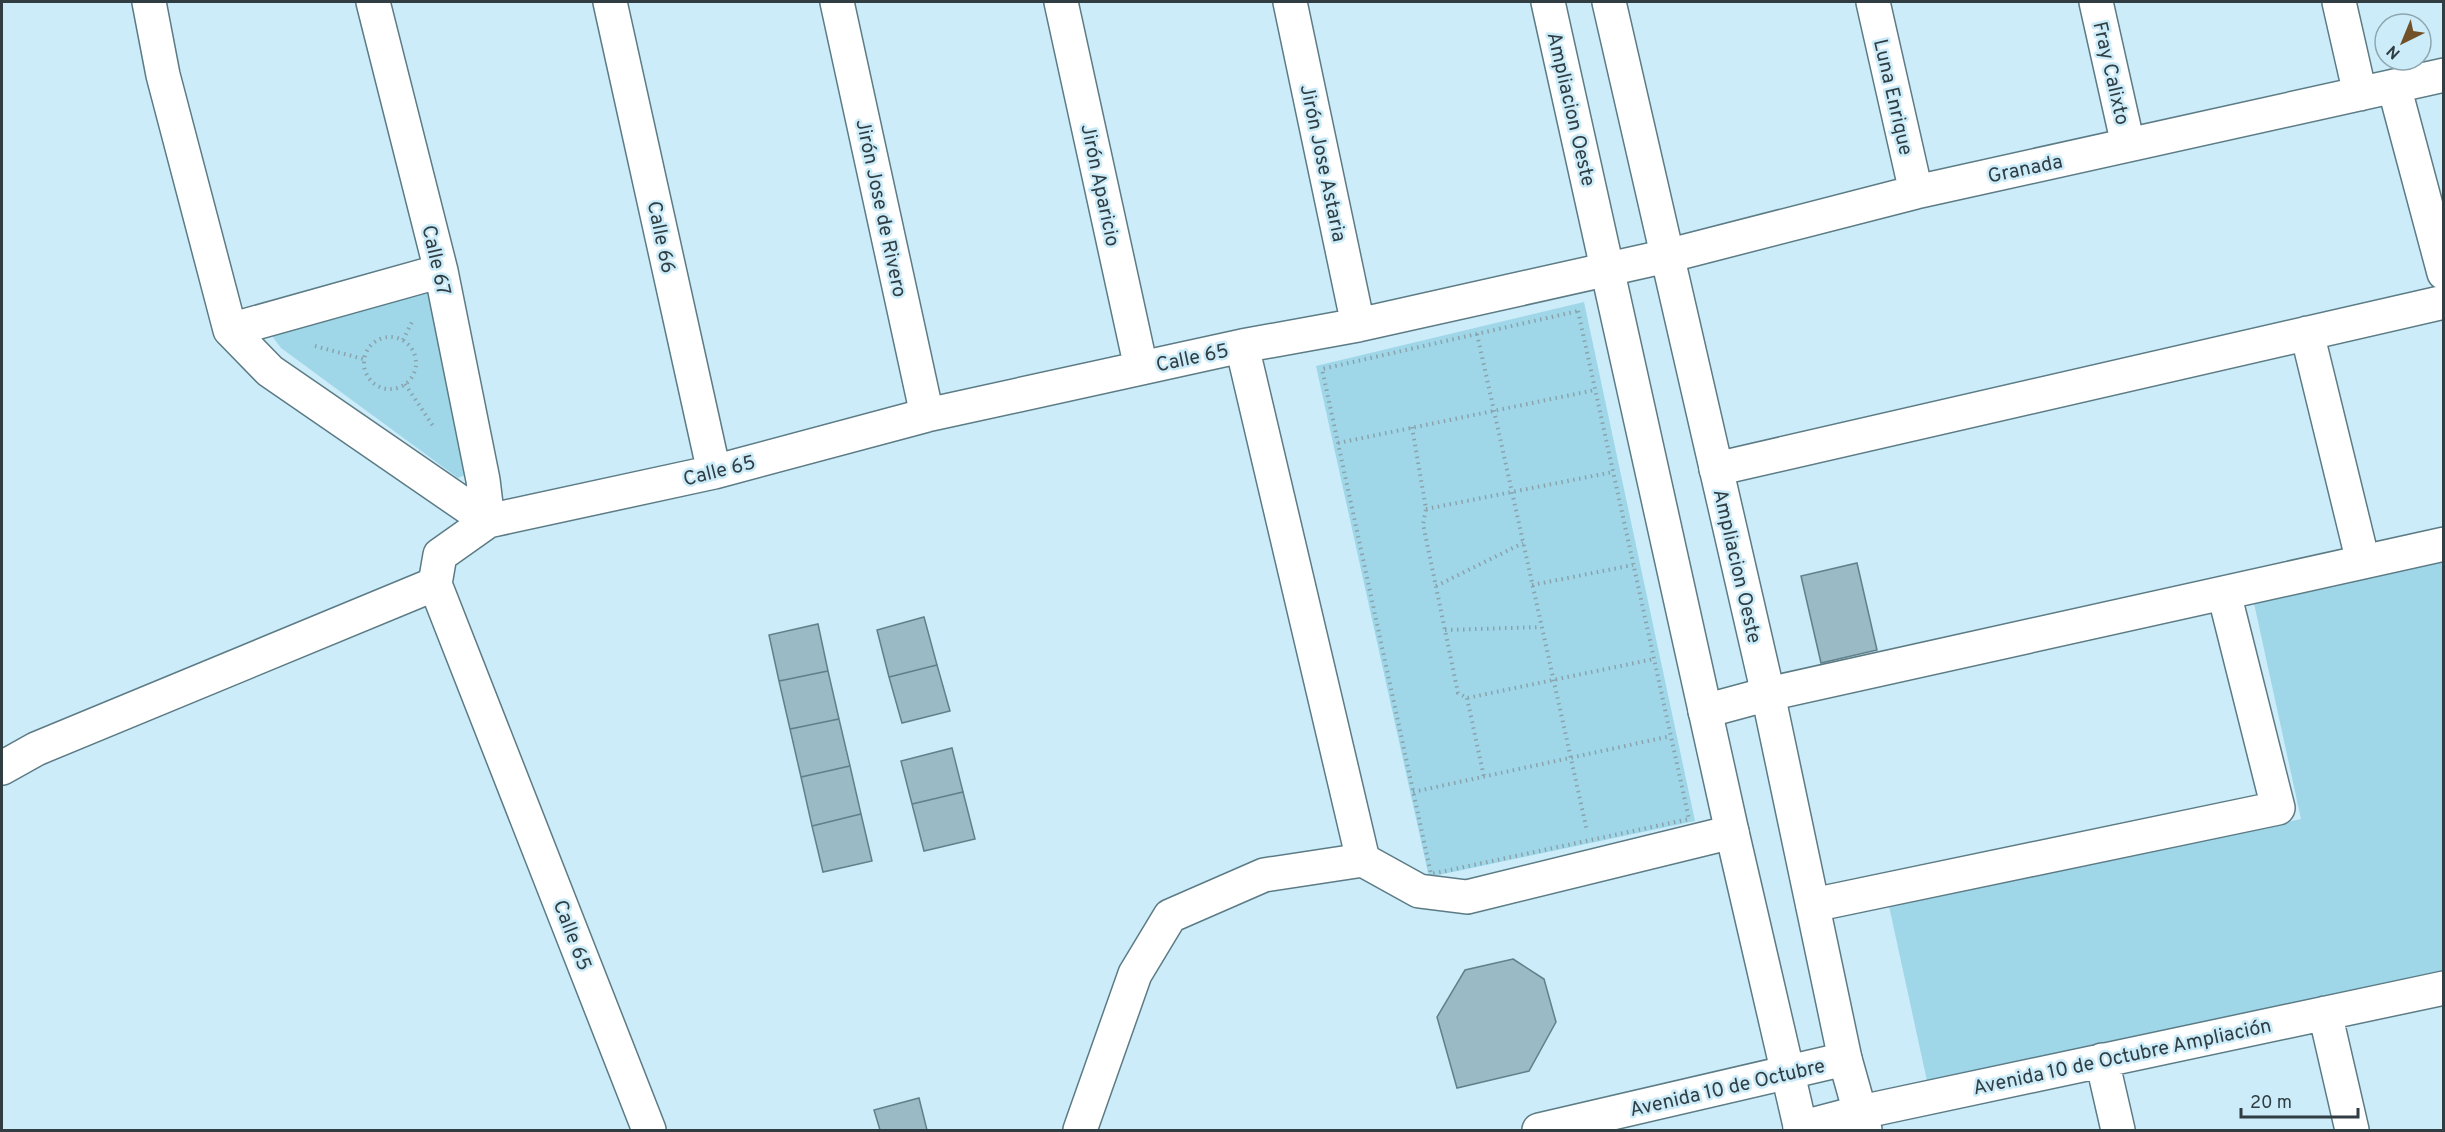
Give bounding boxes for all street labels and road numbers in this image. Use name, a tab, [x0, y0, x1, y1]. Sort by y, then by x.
street label: Fray Calixto	[2086, 19, 2135, 128]
street label: Ampliacion Oeste	[1540, 30, 1600, 189]
street label: Luna Enrique	[1866, 37, 1918, 158]
street label: Jirón Jose Astaria	[1293, 82, 1351, 244]
street label: Jirón Jose de Rivero	[848, 117, 912, 300]
street label: Jirón Aparicio	[1073, 122, 1125, 249]
street label: Granada	[1986, 149, 2065, 191]
street label: Calle 66	[640, 199, 680, 276]
street label: Calle 67	[414, 223, 456, 298]
street label: Calle 65	[1154, 339, 1231, 379]
street label: Calle 65	[681, 450, 758, 493]
street label: Ampliacion Oeste	[1706, 487, 1766, 646]
street label: Calle 65	[546, 897, 596, 975]
street label: Avenida 10 de Octubre Ampliación	[1971, 1014, 2274, 1102]
street label: Avenida 10 de Octubre	[1627, 1054, 1828, 1124]

